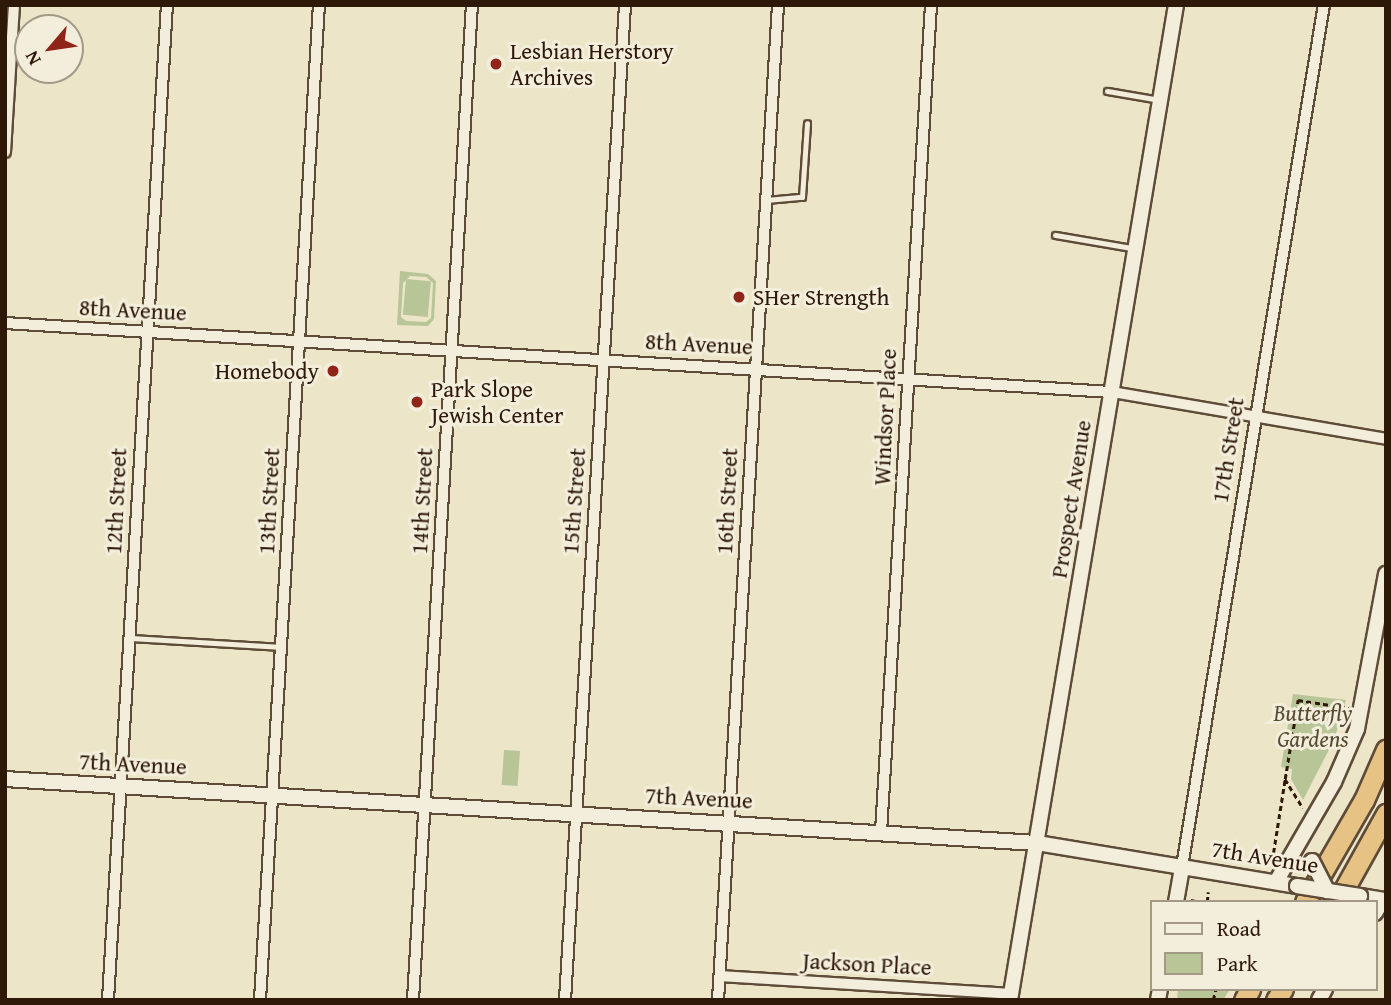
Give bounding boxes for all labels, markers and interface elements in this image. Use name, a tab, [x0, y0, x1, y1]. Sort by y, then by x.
north arrow	[14, 14, 84, 84]
place label: Lesbian Herstory Archives	[510, 37, 674, 91]
text: N	[17, 46, 48, 71]
marker: Lesbian Herstory Archives	[488, 56, 504, 72]
place label: SHer Strength	[753, 283, 889, 311]
marker: SHer Strength	[731, 289, 747, 305]
street label: 8th Avenue	[78, 293, 188, 327]
street label: 8th Avenue	[644, 327, 754, 361]
street label: Windsor Place	[868, 348, 902, 486]
place label: Homebody	[215, 357, 319, 385]
marker: Homebody	[325, 363, 341, 379]
place label: Park Slope Jewish Center	[431, 375, 564, 429]
marker: Park Slope Jewish Center	[409, 394, 425, 410]
street label: 17th Street	[1206, 395, 1250, 505]
street label: Prospect Avenue	[1045, 418, 1097, 580]
street label: 12th Street	[99, 447, 133, 555]
street label: 13th Street	[252, 447, 286, 555]
street label: 14th Street	[405, 447, 439, 555]
street label: 15th Street	[557, 447, 591, 555]
street label: 16th Street	[710, 447, 744, 555]
park label: Butterfly Gardens	[1274, 699, 1352, 753]
street label: 7th Avenue	[78, 747, 188, 781]
street label: 7th Avenue	[644, 781, 754, 815]
street label: 7th Avenue	[1210, 835, 1320, 879]
legend	[1150, 900, 1377, 991]
text: Road	[1217, 913, 1261, 944]
street label: Jackson Place	[802, 947, 932, 981]
text: Park	[1217, 948, 1258, 979]

